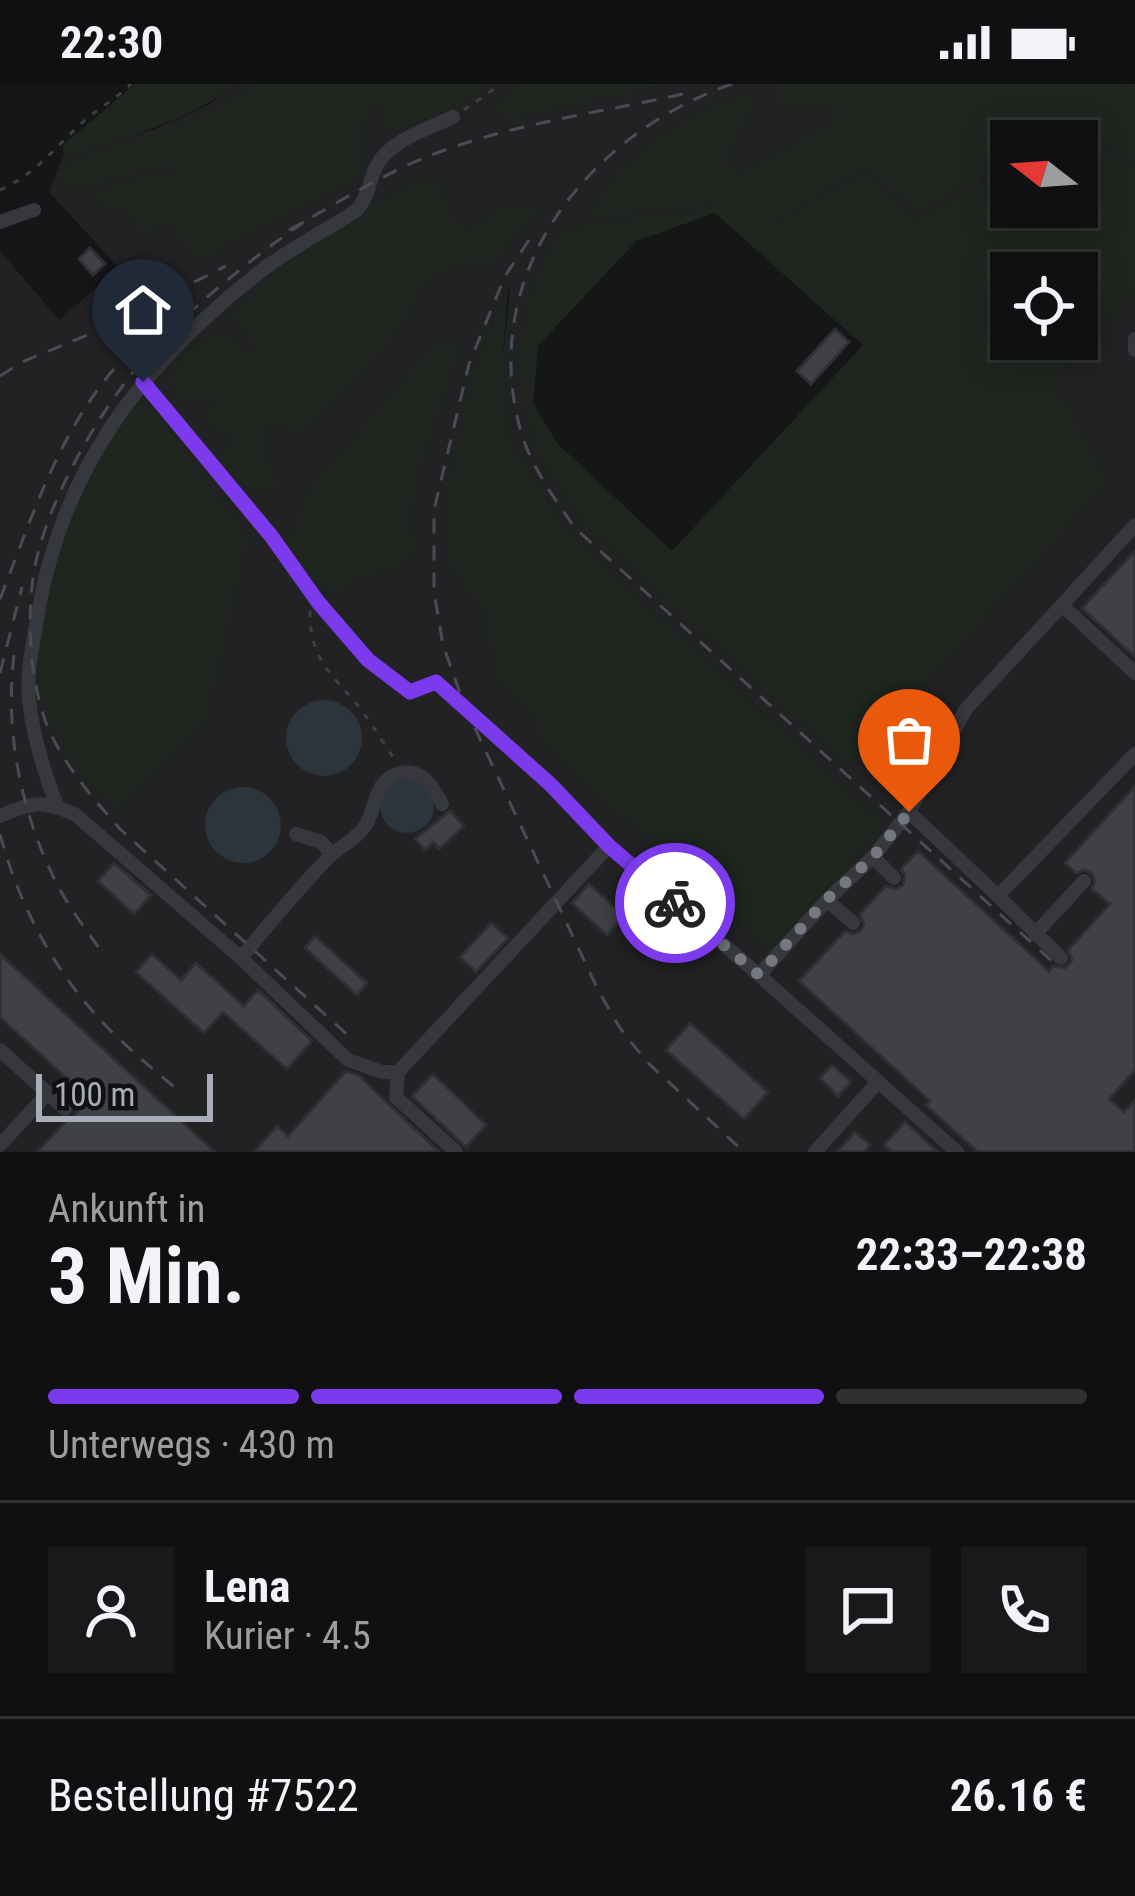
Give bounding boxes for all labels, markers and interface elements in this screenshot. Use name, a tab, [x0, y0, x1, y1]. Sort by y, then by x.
text: 22:30	[60, 16, 163, 69]
north arrow	[990, 120, 1098, 228]
map controls	[990, 120, 1098, 360]
button: locate	[990, 252, 1098, 360]
pin	[92, 259, 194, 382]
icon: home	[110, 277, 176, 343]
pin	[858, 689, 960, 812]
icon: bag	[876, 707, 942, 773]
courier	[615, 843, 735, 963]
icon: bike	[642, 870, 708, 936]
scale bar	[36, 1068, 213, 1121]
text: 100 m	[54, 1075, 135, 1114]
text: Ankunft in	[48, 1186, 205, 1232]
text: 22:33–22:38	[856, 1228, 1087, 1281]
text: 3 Min.	[48, 1231, 245, 1322]
text: Unterwegs · 430 m	[48, 1422, 335, 1468]
button: person	[48, 1547, 174, 1673]
button: chat	[805, 1547, 931, 1673]
button: phone	[961, 1547, 1087, 1673]
text: Lena	[204, 1560, 290, 1613]
text: Kurier · 4.5	[204, 1613, 371, 1659]
text: Bestellung #7522	[48, 1769, 359, 1822]
text: 26.16 €	[950, 1769, 1087, 1822]

